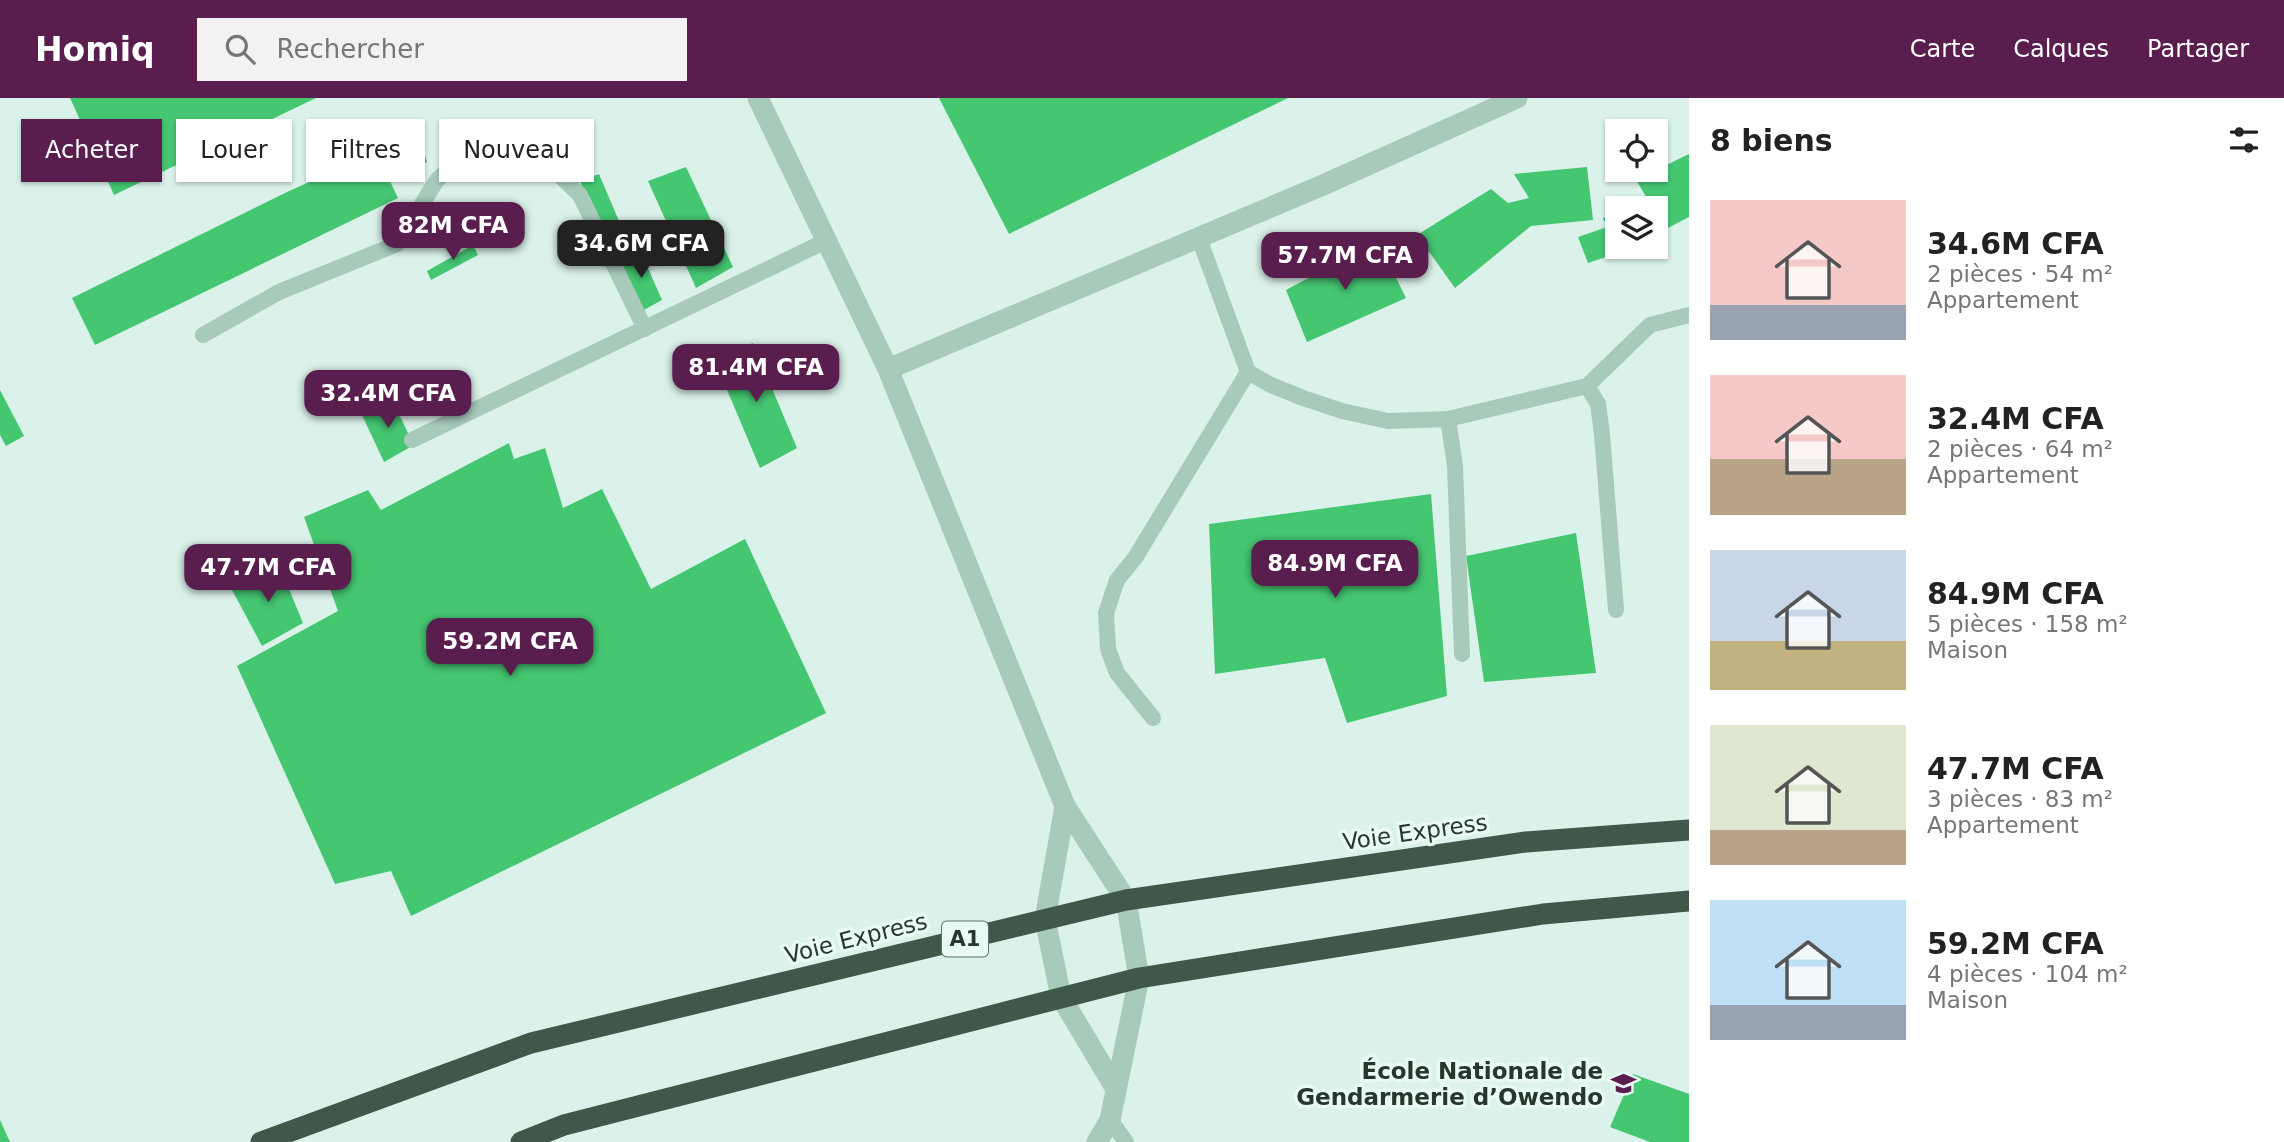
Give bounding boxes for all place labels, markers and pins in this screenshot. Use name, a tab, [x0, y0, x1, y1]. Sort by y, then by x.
pin: 82M CFA	[388, 202, 518, 262]
pin: 34.6M CFA	[561, 220, 721, 280]
pin: 57.7M CFA	[1265, 232, 1425, 292]
pin: 81.4M CFA	[676, 344, 836, 404]
pin: 32.4M CFA	[308, 370, 468, 430]
pin: 84.9M CFA	[1255, 540, 1415, 600]
pin: 47.7M CFA	[188, 545, 348, 604]
pin: 59.2M CFA	[430, 618, 590, 678]
place label: École Nationale de Gendarmerie d’Owendo	[1296, 1057, 1603, 1110]
school or university icon: École Nationale de Gendarmerie d’Owendo	[1609, 1070, 1637, 1098]

